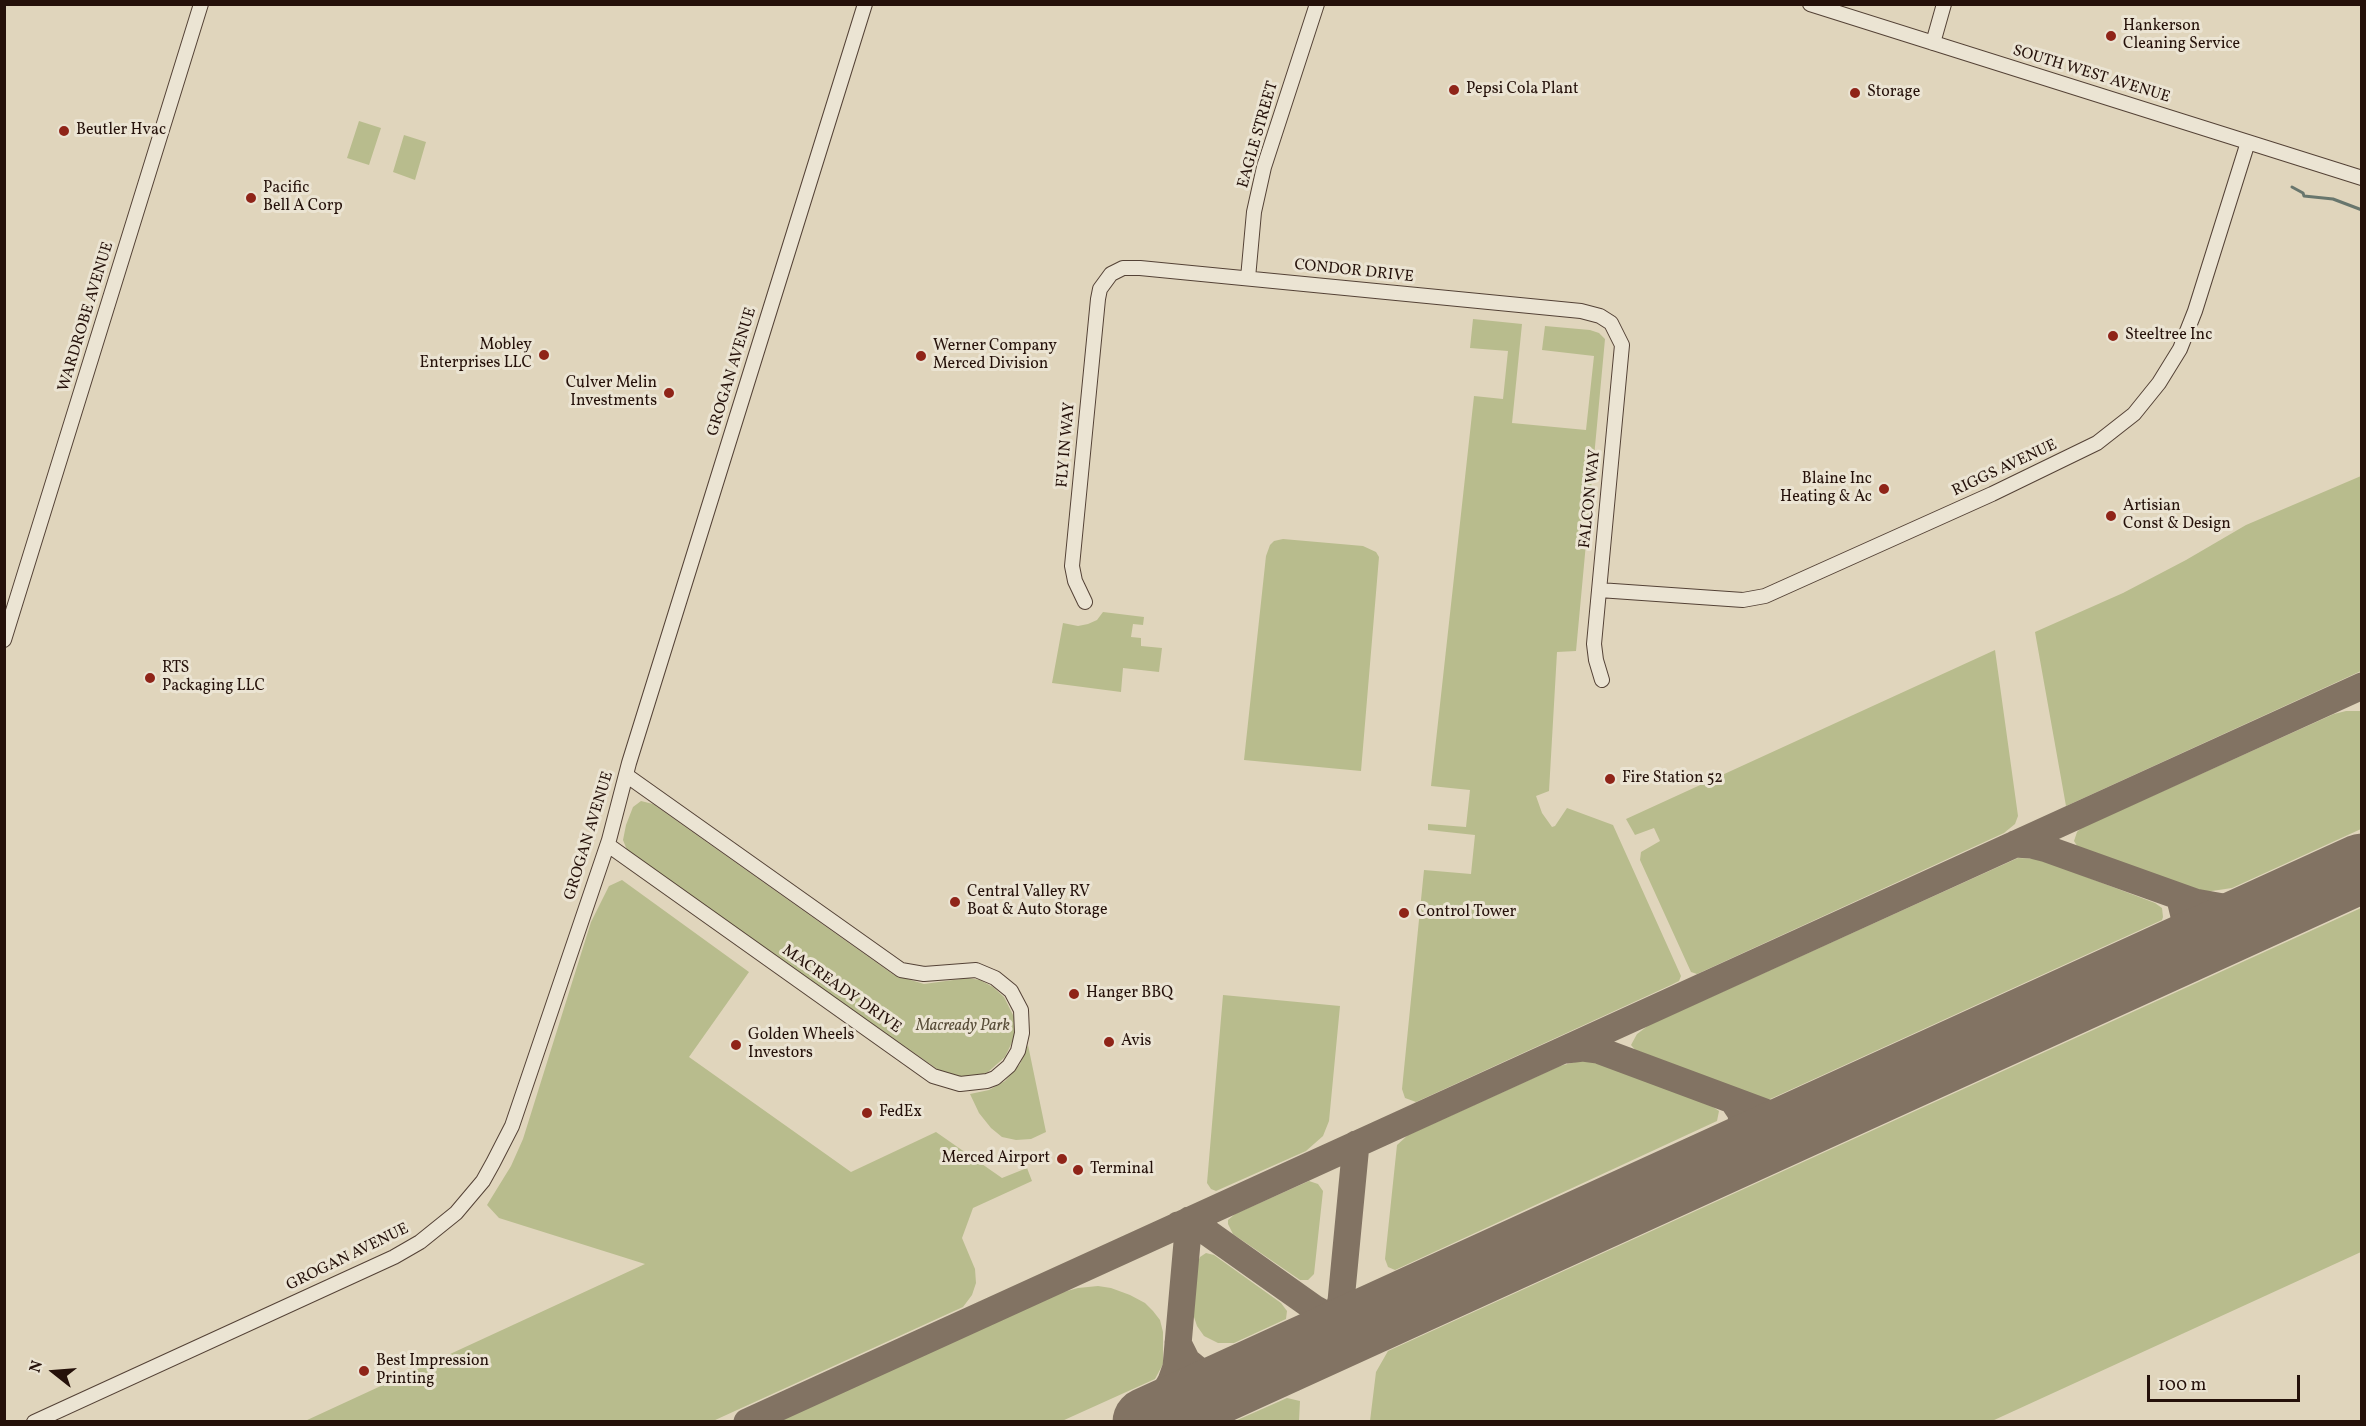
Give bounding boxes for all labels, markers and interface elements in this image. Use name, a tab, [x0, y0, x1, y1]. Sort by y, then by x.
place label: Hankerson Cleaning Service	[2123, 17, 2240, 55]
marker: Hankerson Cleaning Service	[2104, 29, 2118, 43]
street label: SOUTH WEST AVENUE	[2010, 42, 2172, 108]
street label: EAGLE STREET	[1235, 79, 1283, 191]
place label: Pepsi Cola Plant	[1466, 80, 1579, 100]
marker: Pepsi Cola Plant	[1447, 83, 1461, 97]
place label: Storage	[1867, 83, 1920, 103]
marker: Storage	[1848, 86, 1862, 100]
place label: Beutler Hvac	[76, 121, 166, 141]
marker: Beutler Hvac	[57, 124, 71, 138]
place label: Pacific Bell A Corp	[263, 179, 343, 217]
marker: Pacific Bell A Corp	[244, 191, 258, 205]
street label: WARDROBE AVENUE	[55, 240, 119, 394]
street label: CONDOR DRIVE	[1293, 256, 1415, 288]
street label: GROGAN AVENUE	[704, 305, 762, 439]
place label: Steeltree Inc	[2125, 326, 2212, 346]
marker: Steeltree Inc	[2106, 329, 2120, 343]
place label: Mobley Enterprises LLC	[420, 336, 532, 374]
place label: Werner Company Merced Division	[933, 337, 1057, 375]
marker: Mobley Enterprises LLC	[537, 348, 551, 362]
marker: Werner Company Merced Division	[914, 349, 928, 363]
place label: Culver Melin Investments	[566, 374, 657, 412]
marker: Culver Melin Investments	[662, 386, 676, 400]
street label: FLY IN WAY	[1054, 401, 1080, 489]
street label: RIGGS AVENUE	[1949, 436, 2061, 502]
street label: FALCON WAY	[1576, 448, 1606, 550]
place label: Blaine Inc Heating & Ac	[1780, 470, 1872, 508]
marker: Blaine Inc Heating & Ac	[1877, 482, 1891, 496]
place label: Artisian Const & Design	[2123, 497, 2231, 535]
marker: Artisian Const & Design	[2104, 509, 2118, 523]
place label: RTS Packaging LLC	[162, 659, 265, 697]
marker: RTS Packaging LLC	[143, 671, 157, 685]
street label: GROGAN AVENUE	[561, 769, 619, 903]
place label: Fire Station 52	[1622, 769, 1723, 789]
marker: Fire Station 52	[1603, 772, 1617, 786]
place label: Central Valley RV Boat & Auto Storage	[967, 883, 1107, 921]
marker: Central Valley RV Boat & Auto Storage	[948, 895, 962, 909]
place label: Control Tower	[1416, 903, 1516, 923]
marker: Control Tower	[1397, 906, 1411, 920]
street label: MACREADY DRIVE	[778, 942, 904, 1038]
place label: Hanger BBQ	[1086, 984, 1173, 1004]
marker: Hanger BBQ	[1067, 987, 1081, 1001]
park label: Macready Park	[916, 1017, 1010, 1037]
place label: Golden Wheels Investors	[748, 1026, 854, 1064]
place label: Avis	[1121, 1032, 1151, 1052]
marker: Avis	[1102, 1035, 1116, 1049]
marker: Golden Wheels Investors	[729, 1038, 743, 1052]
place label: FedEx	[879, 1103, 922, 1123]
marker: FedEx	[860, 1106, 874, 1120]
place label: Merced Airport	[941, 1149, 1050, 1169]
marker: Merced Airport	[1055, 1152, 1069, 1166]
place label: Terminal	[1090, 1160, 1154, 1180]
marker: Terminal	[1071, 1163, 1085, 1177]
street label: GROGAN AVENUE	[284, 1220, 412, 1296]
north arrow	[24, 1342, 84, 1402]
place label: Best Impression Printing	[376, 1352, 489, 1390]
text: N	[25, 1358, 49, 1376]
scale bar	[2150, 1363, 2303, 1401]
marker: Best Impression Printing	[357, 1364, 371, 1378]
text: 100 m	[2158, 1373, 2207, 1398]

